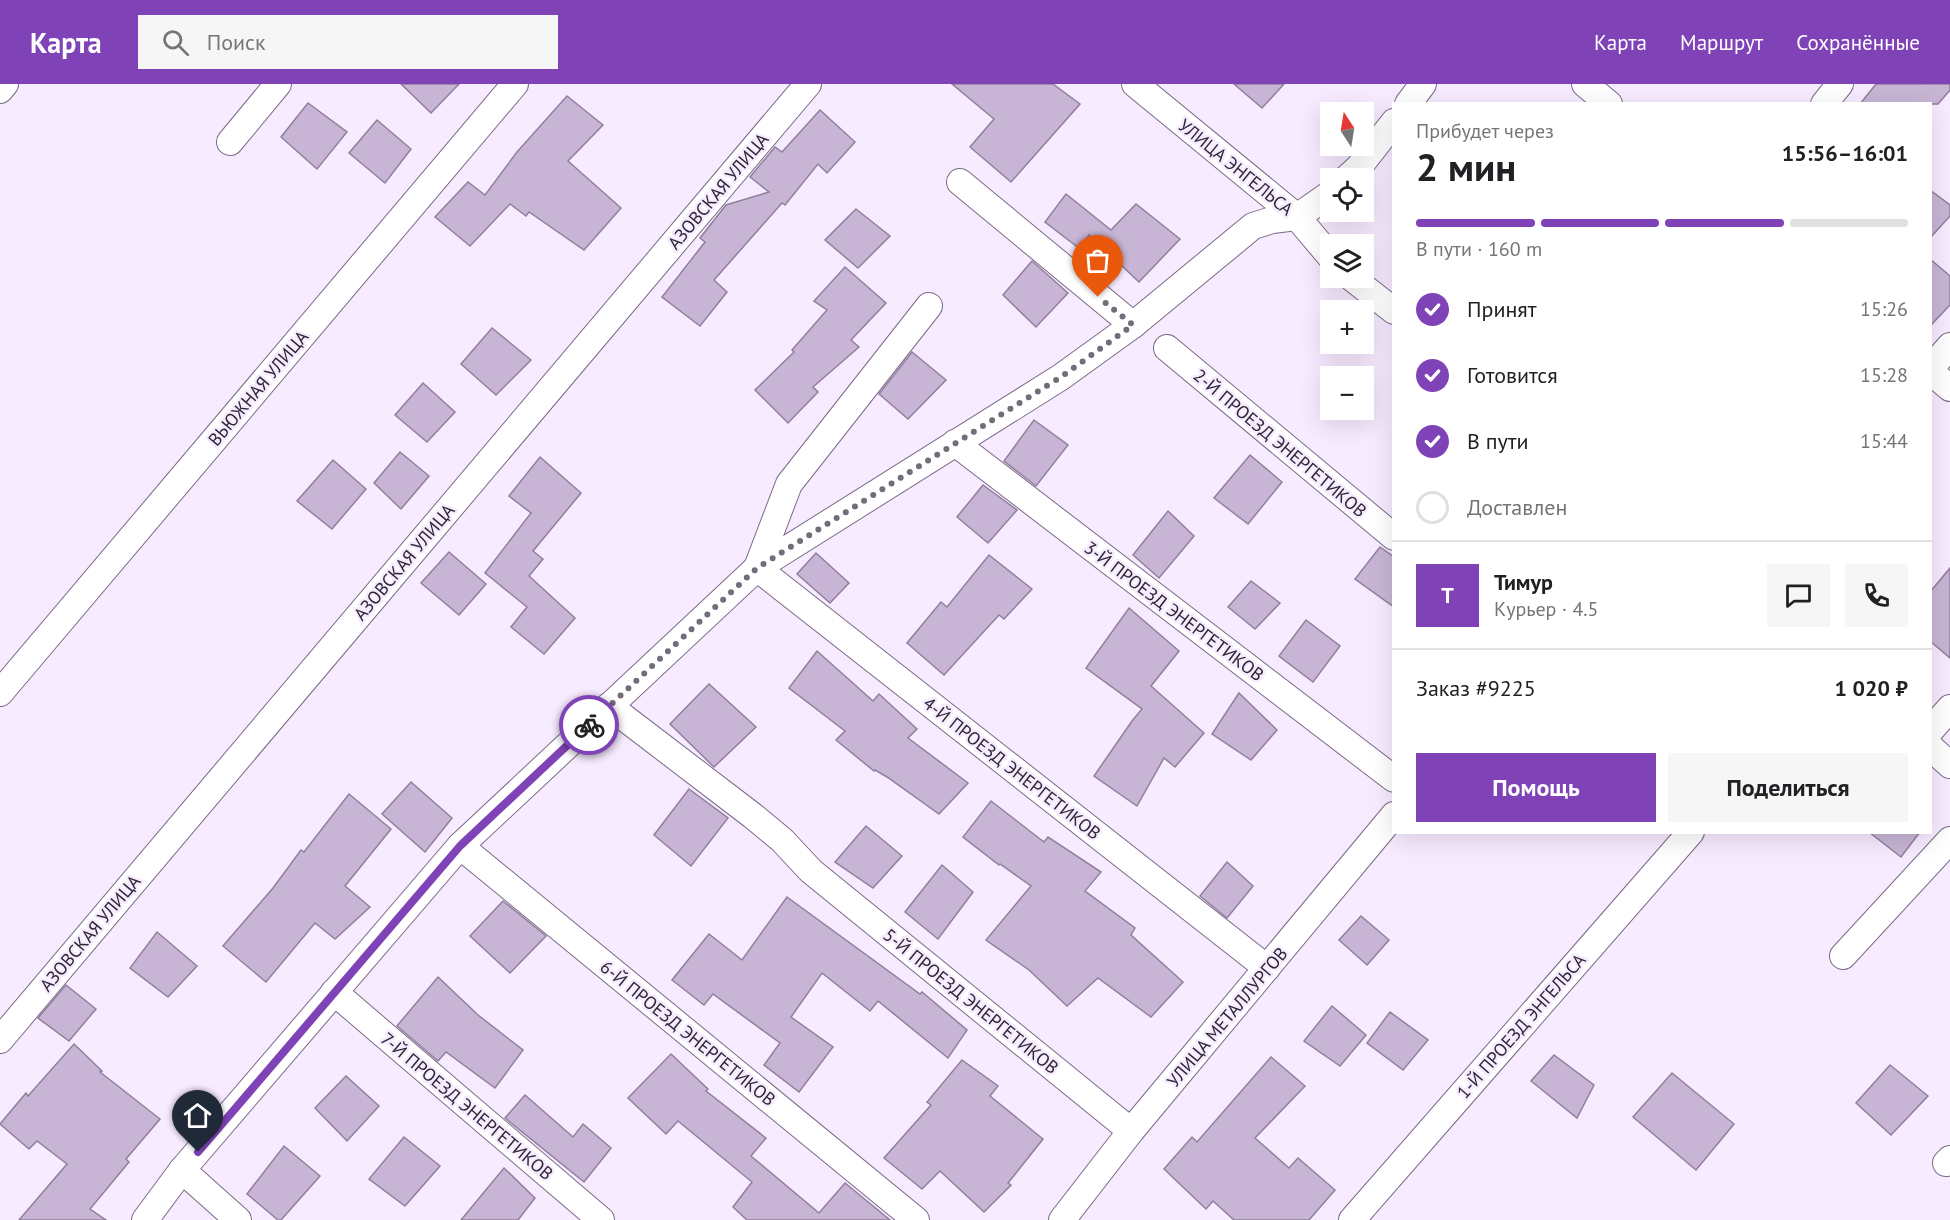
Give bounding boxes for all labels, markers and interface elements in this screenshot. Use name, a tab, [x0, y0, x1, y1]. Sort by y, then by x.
search box	[138, 15, 558, 69]
text: Карта	[30, 24, 102, 61]
icon: search	[159, 26, 192, 59]
text: Поиск	[207, 28, 266, 56]
text: Карта	[1594, 29, 1647, 56]
text: Маршрут	[1680, 29, 1763, 56]
text: Сохранённые	[1796, 29, 1920, 56]
north arrow	[1320, 102, 1374, 156]
map controls	[1320, 102, 1374, 420]
street label: УЛИЦА ЭНГЕЛЬСА	[1174, 114, 1298, 221]
text: Прибудет через	[1416, 118, 1554, 144]
street label: АЗОВСКАЯ УЛИЦА	[663, 128, 774, 254]
text: 15:56–16:01	[1782, 139, 1908, 167]
text: 2 мин	[1416, 141, 1516, 192]
button: locate	[1320, 168, 1374, 222]
button: layers	[1320, 234, 1374, 288]
pin	[1072, 235, 1123, 297]
text: В пути · 160 m	[1416, 236, 1542, 262]
icon: bag	[1081, 244, 1114, 277]
icon: check	[1416, 293, 1449, 326]
text: Принят	[1467, 295, 1537, 323]
text: 15:26	[1860, 296, 1908, 322]
button: +	[1320, 300, 1374, 354]
street label: ВЬЮЖНАЯ УЛИЦА	[203, 325, 313, 450]
icon: check	[1416, 359, 1449, 392]
text: Готовится	[1467, 361, 1558, 389]
text: 15:28	[1860, 362, 1908, 388]
street label: 2-Й ПРОЕЗД ЭНЕРГЕТИКОВ	[1189, 364, 1371, 522]
button: −	[1320, 366, 1374, 420]
icon: check	[1416, 425, 1449, 458]
text: В пути	[1467, 427, 1529, 455]
text: 15:44	[1860, 428, 1908, 454]
text: Доставлен	[1467, 493, 1567, 521]
street label: АЗОВСКАЯ УЛИЦА	[349, 499, 460, 625]
street label: 3-Й ПРОЕЗД ЭНЕРГЕТИКОВ	[1080, 536, 1268, 686]
button: chat	[1767, 564, 1830, 627]
button: phone	[1845, 564, 1908, 627]
text: Тимур	[1494, 568, 1553, 596]
text: Т	[1441, 581, 1454, 609]
text: Курьер · 4.5	[1494, 596, 1598, 622]
text: Заказ #9225	[1416, 674, 1536, 702]
text: 1 020 ₽	[1834, 674, 1908, 702]
street label: 4-Й ПРОЕЗД ЭНЕРГЕТИКОВ	[919, 692, 1105, 844]
courier	[559, 695, 619, 755]
icon: bike	[573, 709, 606, 742]
button: Помощь	[1416, 753, 1656, 822]
button: Поделиться	[1668, 753, 1908, 822]
street label: АЗОВСКАЯ УЛИЦА	[35, 870, 146, 996]
street label: 5-Й ПРОЕЗД ЭНЕРГЕТИКОВ	[879, 923, 1063, 1079]
street label: УЛИЦА МЕТАЛЛУРГОВ	[1162, 942, 1292, 1092]
street label: 1-Й ПРОЕЗД ЭНГЕЛЬСА	[1452, 948, 1591, 1103]
street label: 6-Й ПРОЕЗД ЭНЕРГЕТИКОВ	[596, 955, 780, 1111]
street label: 7-Й ПРОЕЗД ЭНЕРГЕТИКОВ	[376, 1027, 558, 1185]
pin	[172, 1090, 223, 1152]
icon: home	[181, 1099, 214, 1132]

